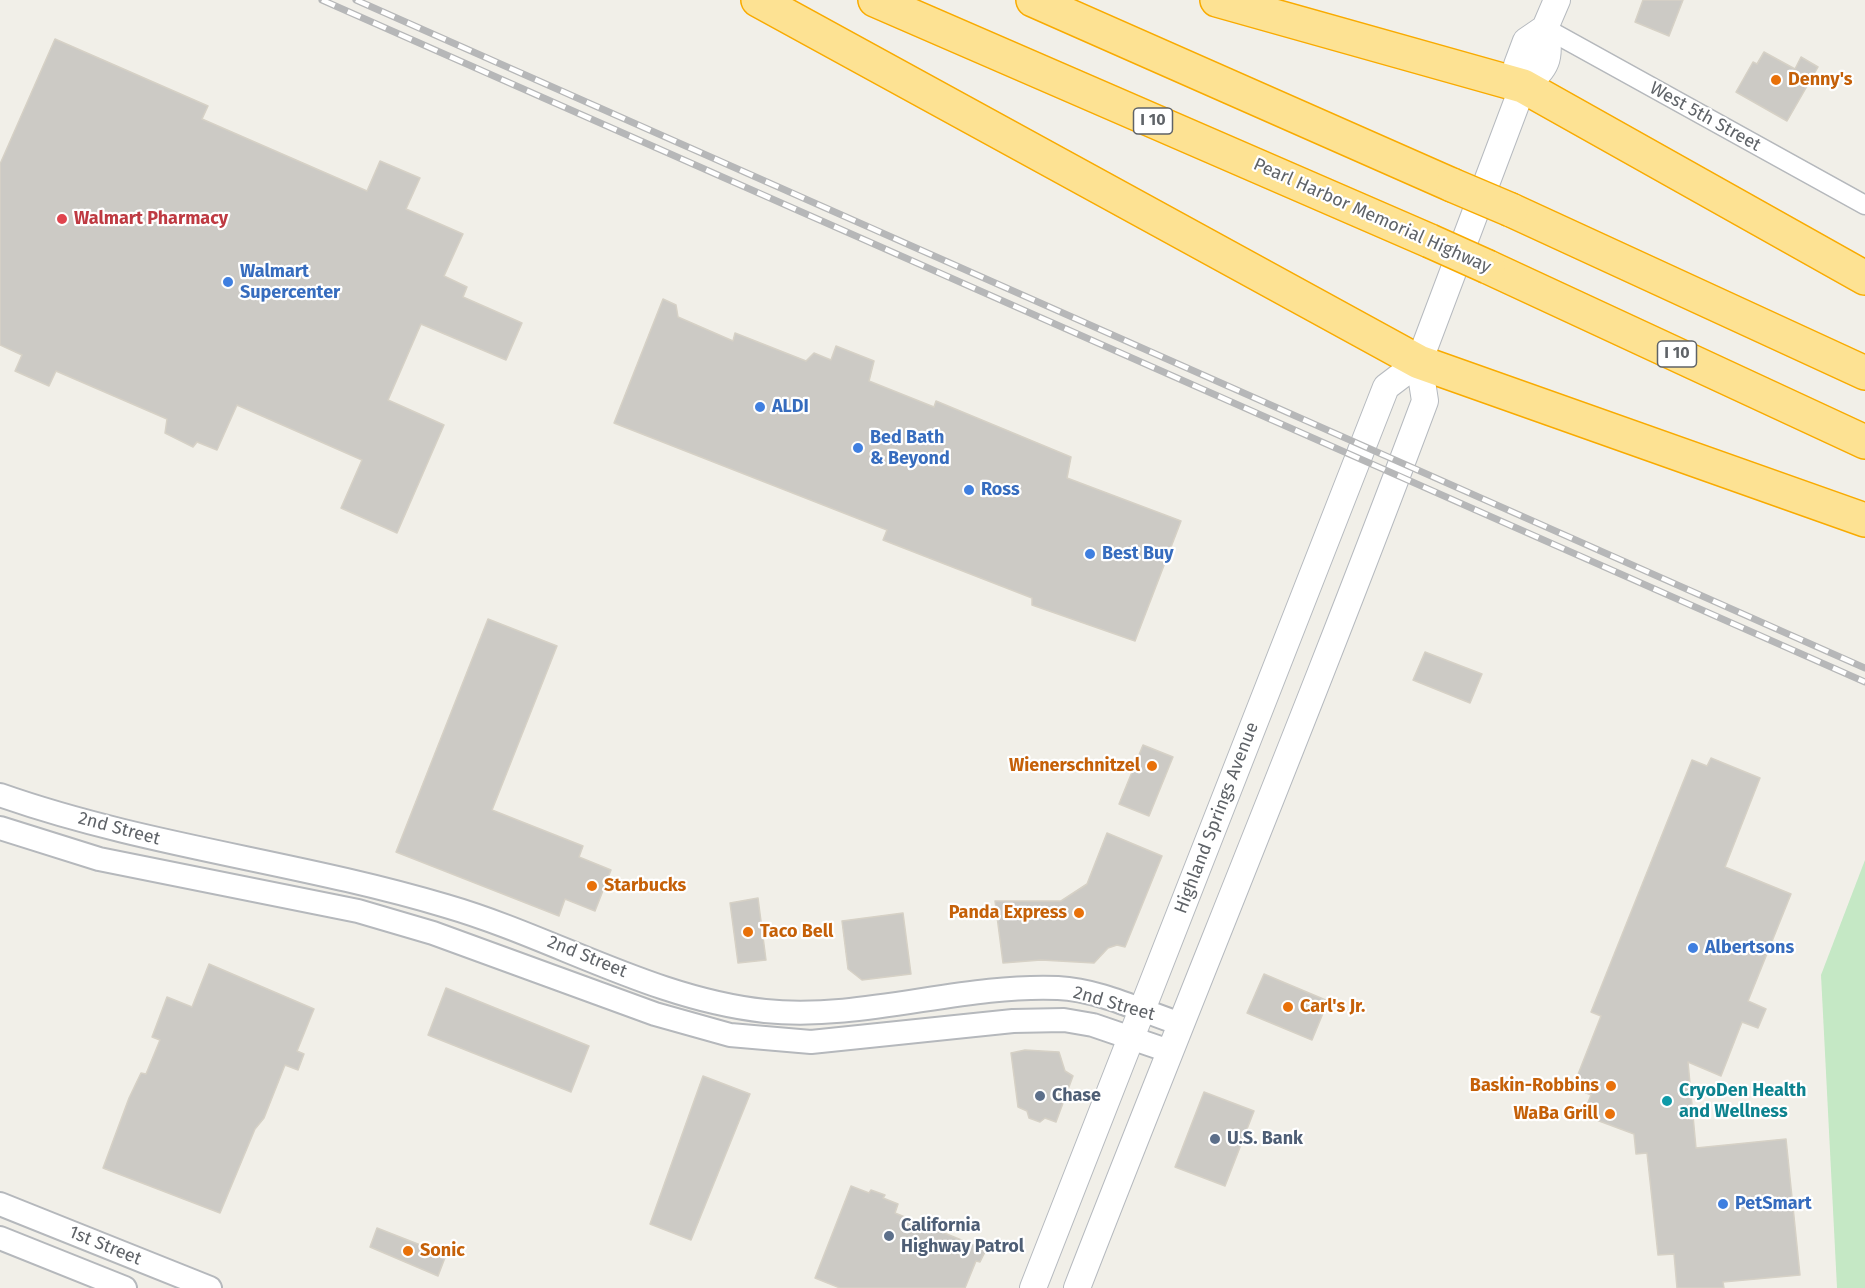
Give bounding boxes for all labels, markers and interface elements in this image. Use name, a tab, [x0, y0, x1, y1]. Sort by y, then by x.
place label: Denny's	[1788, 69, 1852, 91]
marker: Denny's	[1769, 73, 1783, 87]
street label: West 5th Street	[1646, 78, 1764, 156]
road number: I 10	[1134, 108, 1172, 134]
street label: Pearl Harbor Memorial Highway	[1250, 154, 1494, 278]
place label: Walmart Pharmacy	[74, 208, 228, 230]
marker: Walmart Pharmacy	[55, 212, 69, 226]
place label: Walmart Supercenter	[240, 261, 340, 304]
marker: Walmart Supercenter	[221, 275, 235, 289]
road number: I 10	[1658, 341, 1696, 367]
place label: ALDI	[772, 396, 809, 418]
marker: ALDI	[753, 400, 767, 414]
place label: Bed Bath & Beyond	[870, 427, 950, 470]
marker: Bed Bath & Beyond	[851, 441, 865, 455]
place label: Ross	[981, 479, 1020, 501]
marker: Ross	[962, 483, 976, 497]
place label: Best Buy	[1102, 543, 1174, 565]
marker: Best Buy	[1083, 547, 1097, 561]
street label: Highland Springs Avenue	[1170, 719, 1264, 917]
place label: Wienerschnitzel	[1009, 755, 1140, 777]
marker: Wienerschnitzel	[1145, 759, 1159, 773]
street label: 2nd Street	[76, 808, 162, 850]
place label: Starbucks	[604, 875, 686, 897]
marker: Starbucks	[585, 879, 599, 893]
place label: Panda Express	[949, 902, 1067, 924]
marker: Panda Express	[1072, 906, 1086, 920]
place label: Taco Bell	[760, 921, 833, 943]
marker: Taco Bell	[741, 925, 755, 939]
street label: 2nd Street	[544, 931, 630, 983]
place label: Albertsons	[1705, 937, 1794, 959]
marker: Albertsons	[1686, 941, 1700, 955]
street label: 2nd Street	[1071, 982, 1157, 1026]
place label: Carl's Jr.	[1300, 996, 1365, 1018]
marker: Carl's Jr.	[1281, 1000, 1295, 1014]
place label: Baskin-Robbins	[1470, 1075, 1599, 1097]
marker: Baskin-Robbins	[1604, 1079, 1618, 1093]
place label: CryoDen Health and Wellness	[1679, 1080, 1806, 1122]
place label: Chase	[1052, 1085, 1101, 1107]
marker: Chase	[1033, 1089, 1047, 1103]
marker: CryoDen Health and Wellness	[1660, 1094, 1674, 1108]
place label: WaBa Grill	[1514, 1103, 1598, 1125]
marker: WaBa Grill	[1603, 1107, 1617, 1121]
place label: U.S. Bank	[1227, 1128, 1303, 1150]
marker: U.S. Bank	[1208, 1132, 1222, 1146]
place label: PetSmart	[1735, 1193, 1812, 1215]
marker: PetSmart	[1716, 1197, 1730, 1211]
place label: California Highway Patrol	[901, 1215, 1024, 1258]
street label: 1st Street	[66, 1222, 144, 1270]
marker: California Highway Patrol	[882, 1229, 896, 1243]
place label: Sonic	[420, 1240, 465, 1262]
marker: Sonic	[401, 1244, 415, 1258]

